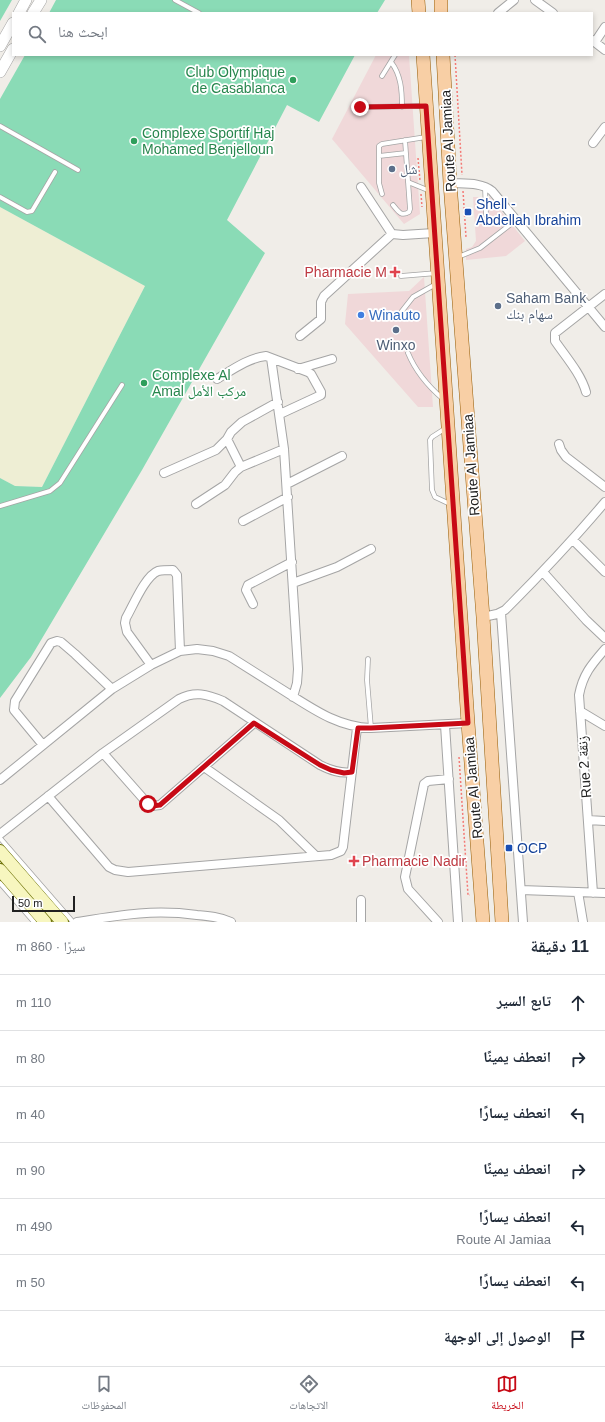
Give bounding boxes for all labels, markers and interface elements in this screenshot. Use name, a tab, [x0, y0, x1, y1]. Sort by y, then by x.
search box	[12, 12, 593, 56]
icon: search	[26, 23, 48, 45]
text: ابحث هنا	[58, 23, 108, 40]
place label: Club Olympique de Casablanca	[185, 64, 285, 96]
marker: Club Olympique de Casablanca	[288, 75, 298, 85]
street label: Route Al Jamiaa	[437, 89, 459, 192]
route end	[351, 98, 369, 116]
place label: Complexe Sportif Haj Mohamed Benjelloun	[142, 125, 274, 157]
marker: Complexe Sportif Haj Mohamed Benjelloun	[129, 136, 139, 146]
place label: شل	[400, 161, 418, 178]
marker: شل	[387, 164, 397, 174]
place label: Shell - Abdellah Ibrahim	[476, 196, 581, 228]
marker: Shell - Abdellah Ibrahim	[463, 207, 473, 217]
place label: Pharmacie M	[305, 264, 387, 280]
marker: Pharmacie M	[390, 267, 400, 277]
place label: Saham Bank سهام بنك	[506, 290, 587, 324]
marker: Saham Bank سهام بنك	[493, 301, 503, 311]
place label: Winauto	[369, 307, 421, 323]
marker: Winauto	[356, 310, 366, 320]
marker: Winxo	[391, 325, 401, 335]
place label: Winxo	[377, 337, 416, 353]
place label: Complexe Al Amal مركب الأمل	[152, 367, 246, 400]
marker: Complexe Al Amal مركب الأمل	[139, 378, 149, 388]
street label: Route Al Jamiaa	[459, 413, 483, 516]
street label: Rue 2 زنقة	[574, 735, 595, 799]
street label: Route Al Jamiaa	[461, 736, 485, 839]
route start	[139, 795, 157, 813]
place label: OCP	[517, 840, 547, 856]
marker: OCP	[504, 843, 514, 853]
place label: Pharmacie Nadir	[362, 853, 467, 869]
marker: Pharmacie Nadir	[349, 856, 359, 866]
scale bar	[12, 894, 75, 913]
text: 50 m	[18, 897, 42, 909]
text: 11 دقيقة	[531, 937, 589, 956]
text: سيرًا · 860 m	[16, 939, 85, 954]
text: تابع السير	[497, 992, 551, 1009]
icon: ahead	[567, 992, 589, 1014]
text: 110 m	[16, 995, 51, 1010]
text: انعطف يمينًا	[483, 1048, 551, 1065]
icon: right	[567, 1048, 589, 1070]
text: 80 m	[16, 1051, 45, 1066]
text: انعطف يسارًا	[479, 1104, 551, 1121]
icon: left	[567, 1104, 589, 1126]
text: 40 m	[16, 1107, 45, 1122]
text: انعطف يمينًا	[483, 1160, 551, 1177]
icon: right	[567, 1160, 589, 1182]
text: 90 m	[16, 1163, 45, 1178]
text: انعطف يسارًا	[479, 1208, 551, 1225]
icon: left	[567, 1216, 589, 1238]
text: 490 m	[16, 1219, 52, 1234]
text: Route Al Jamiaa	[456, 1232, 551, 1247]
text: انعطف يسارًا	[479, 1272, 551, 1289]
icon: left	[567, 1272, 589, 1294]
text: 50 m	[16, 1275, 45, 1290]
text: الوصول إلى الوجهة	[444, 1328, 551, 1345]
icon: arrive	[567, 1328, 589, 1350]
tab: المحفوظات	[81, 1373, 126, 1416]
tab: الاتجاهات	[289, 1373, 328, 1416]
tab: الخريطة	[491, 1373, 524, 1416]

